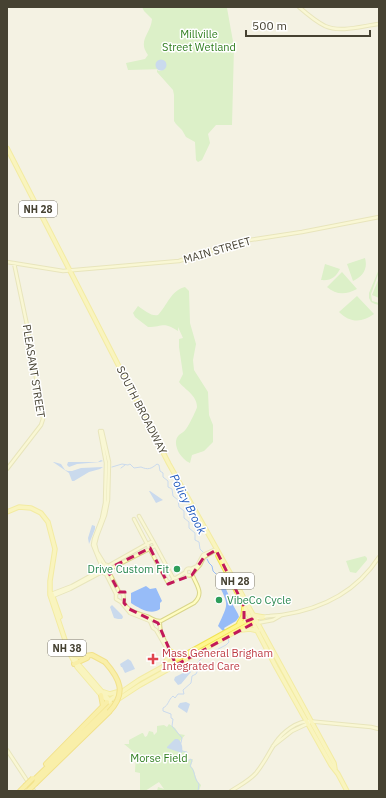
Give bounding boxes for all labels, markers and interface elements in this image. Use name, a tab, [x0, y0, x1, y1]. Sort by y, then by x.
scale bar	[246, 12, 370, 38]
text: 500 m	[252, 18, 287, 33]
park label: Millville Street Wetland	[162, 27, 236, 54]
road number: NH 28	[19, 201, 57, 217]
street label: MAIN STREET	[182, 234, 253, 266]
street label: PLEASANT STREET	[20, 323, 48, 419]
street label: SOUTH BROADWAY	[114, 364, 171, 457]
water label: Policy Brook	[167, 471, 210, 537]
place label: Drive Custom Fit	[88, 562, 169, 576]
marker: Drive Custom Fit	[172, 564, 182, 574]
road number: NH 28	[216, 573, 254, 589]
place label: VibeCo Cycle	[227, 593, 291, 607]
marker: VibeCo Cycle	[214, 595, 224, 605]
road number: NH 38	[48, 640, 86, 656]
place label: Mass General Brigham Integrated Care	[162, 646, 273, 673]
marker: Mass General Brigham Integrated Care	[147, 653, 159, 665]
park label: Morse Field	[130, 751, 188, 765]

